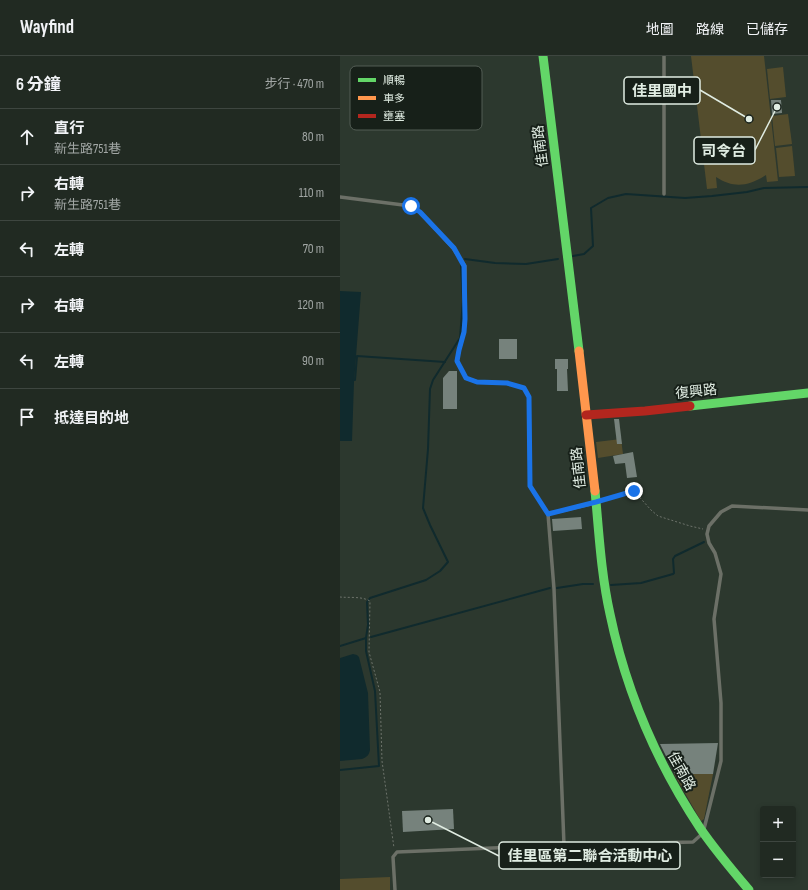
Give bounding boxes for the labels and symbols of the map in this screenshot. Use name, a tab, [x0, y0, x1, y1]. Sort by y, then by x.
legend	[350, 66, 482, 130]
text: 順暢	[383, 74, 405, 87]
callout: 佳里國中	[624, 77, 700, 104]
text: 佳里國中	[632, 82, 692, 101]
text: 車多	[383, 92, 405, 105]
text: 壅塞	[383, 110, 405, 123]
street label: 佳南路	[530, 124, 551, 168]
callout: 司令台	[694, 137, 755, 164]
text: 司令台	[701, 142, 747, 161]
route start	[402, 197, 420, 215]
street label: 復興路	[674, 381, 718, 402]
street label: 佳南路	[568, 446, 589, 490]
route end	[625, 482, 643, 500]
street label: 佳南路	[664, 749, 699, 794]
callout: 佳里區第二聯合活動中心	[499, 842, 680, 869]
text: 佳里區第二聯合活動中心	[507, 847, 673, 866]

